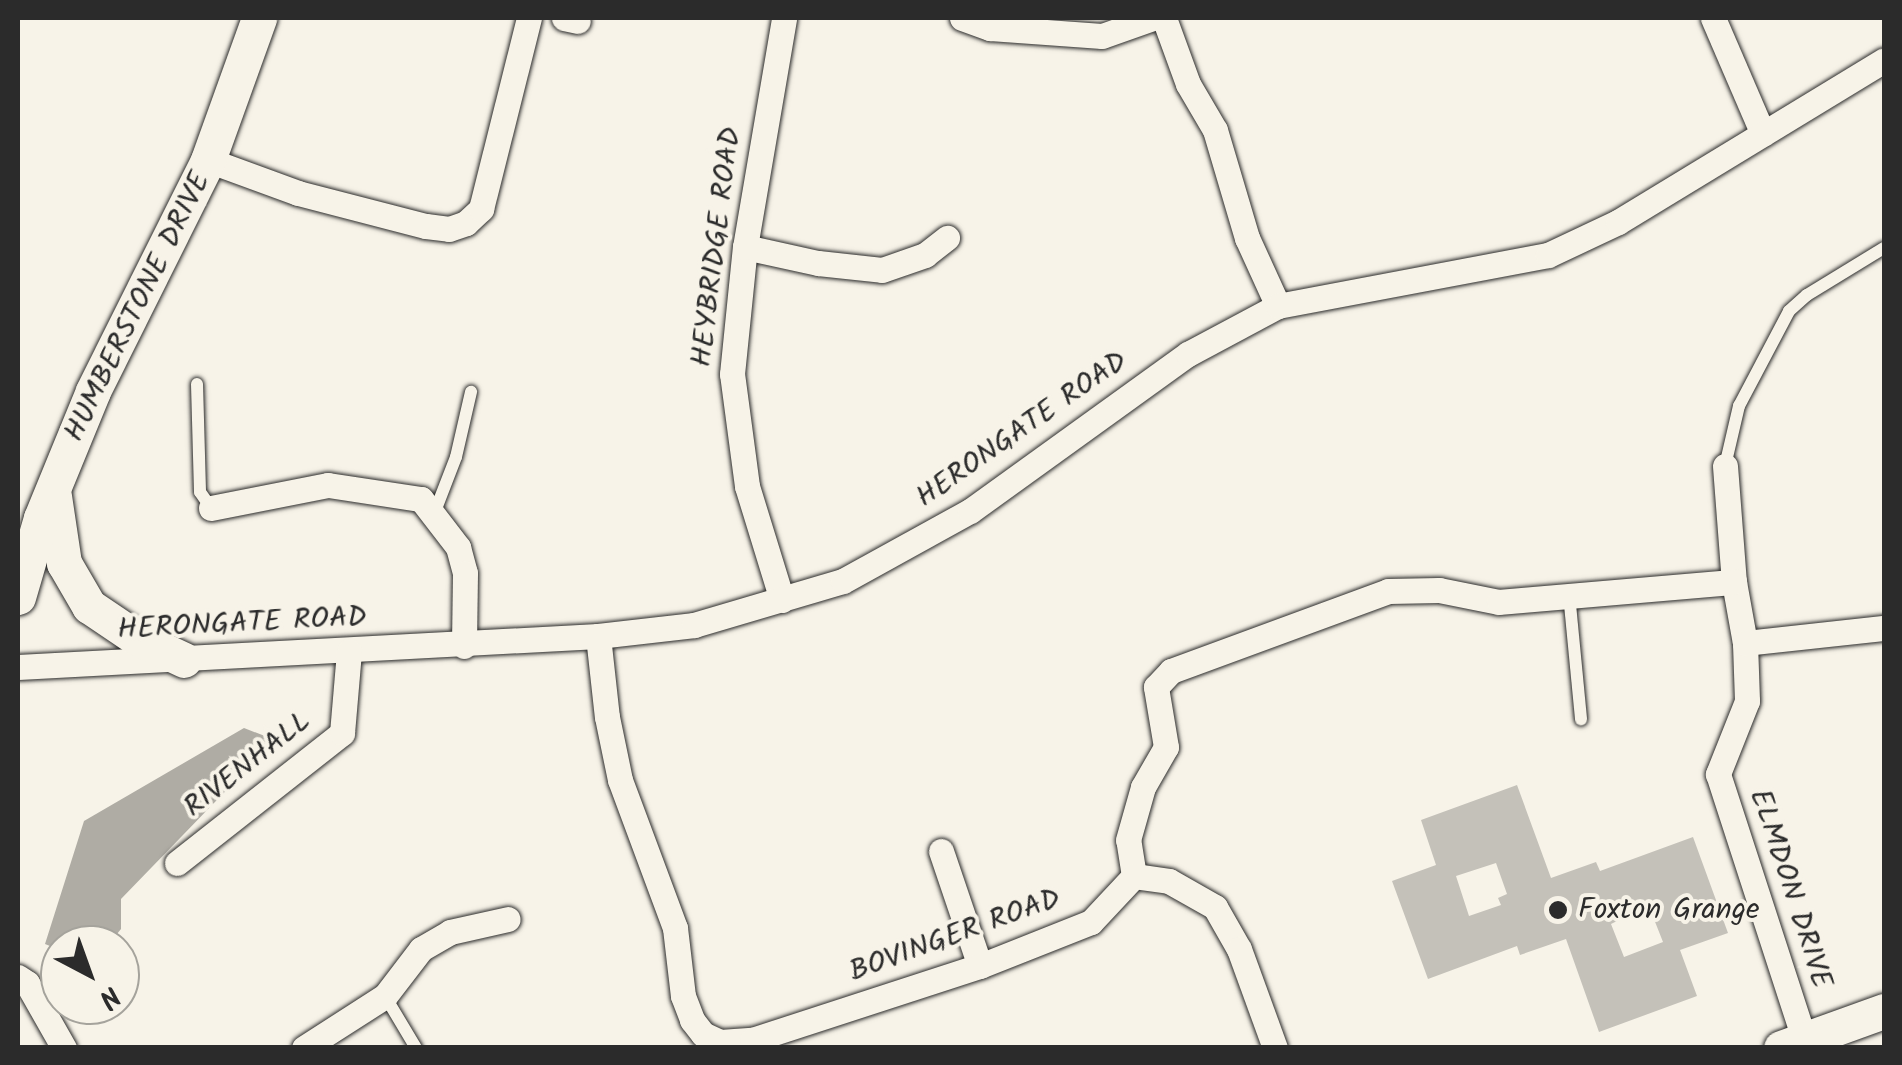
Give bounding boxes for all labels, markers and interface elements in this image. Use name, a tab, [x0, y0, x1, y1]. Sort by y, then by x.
street label: HEYBRIDGE ROAD	[684, 125, 750, 369]
street label: HUMBERSTONE DRIVE	[57, 166, 219, 448]
street label: HERONGATE ROAD	[909, 344, 1135, 516]
street label: HERONGATE ROAD	[116, 599, 368, 649]
street label: RIVENHALL	[177, 704, 319, 826]
street label: ELMDON DRIVE	[1741, 785, 1839, 993]
street label: BOVINGER ROAD	[845, 881, 1065, 991]
place label: Foxton Grange	[1578, 892, 1759, 928]
marker: Foxton Grange	[1547, 899, 1569, 921]
north arrow	[40, 925, 140, 1025]
text: N	[87, 974, 130, 1019]

